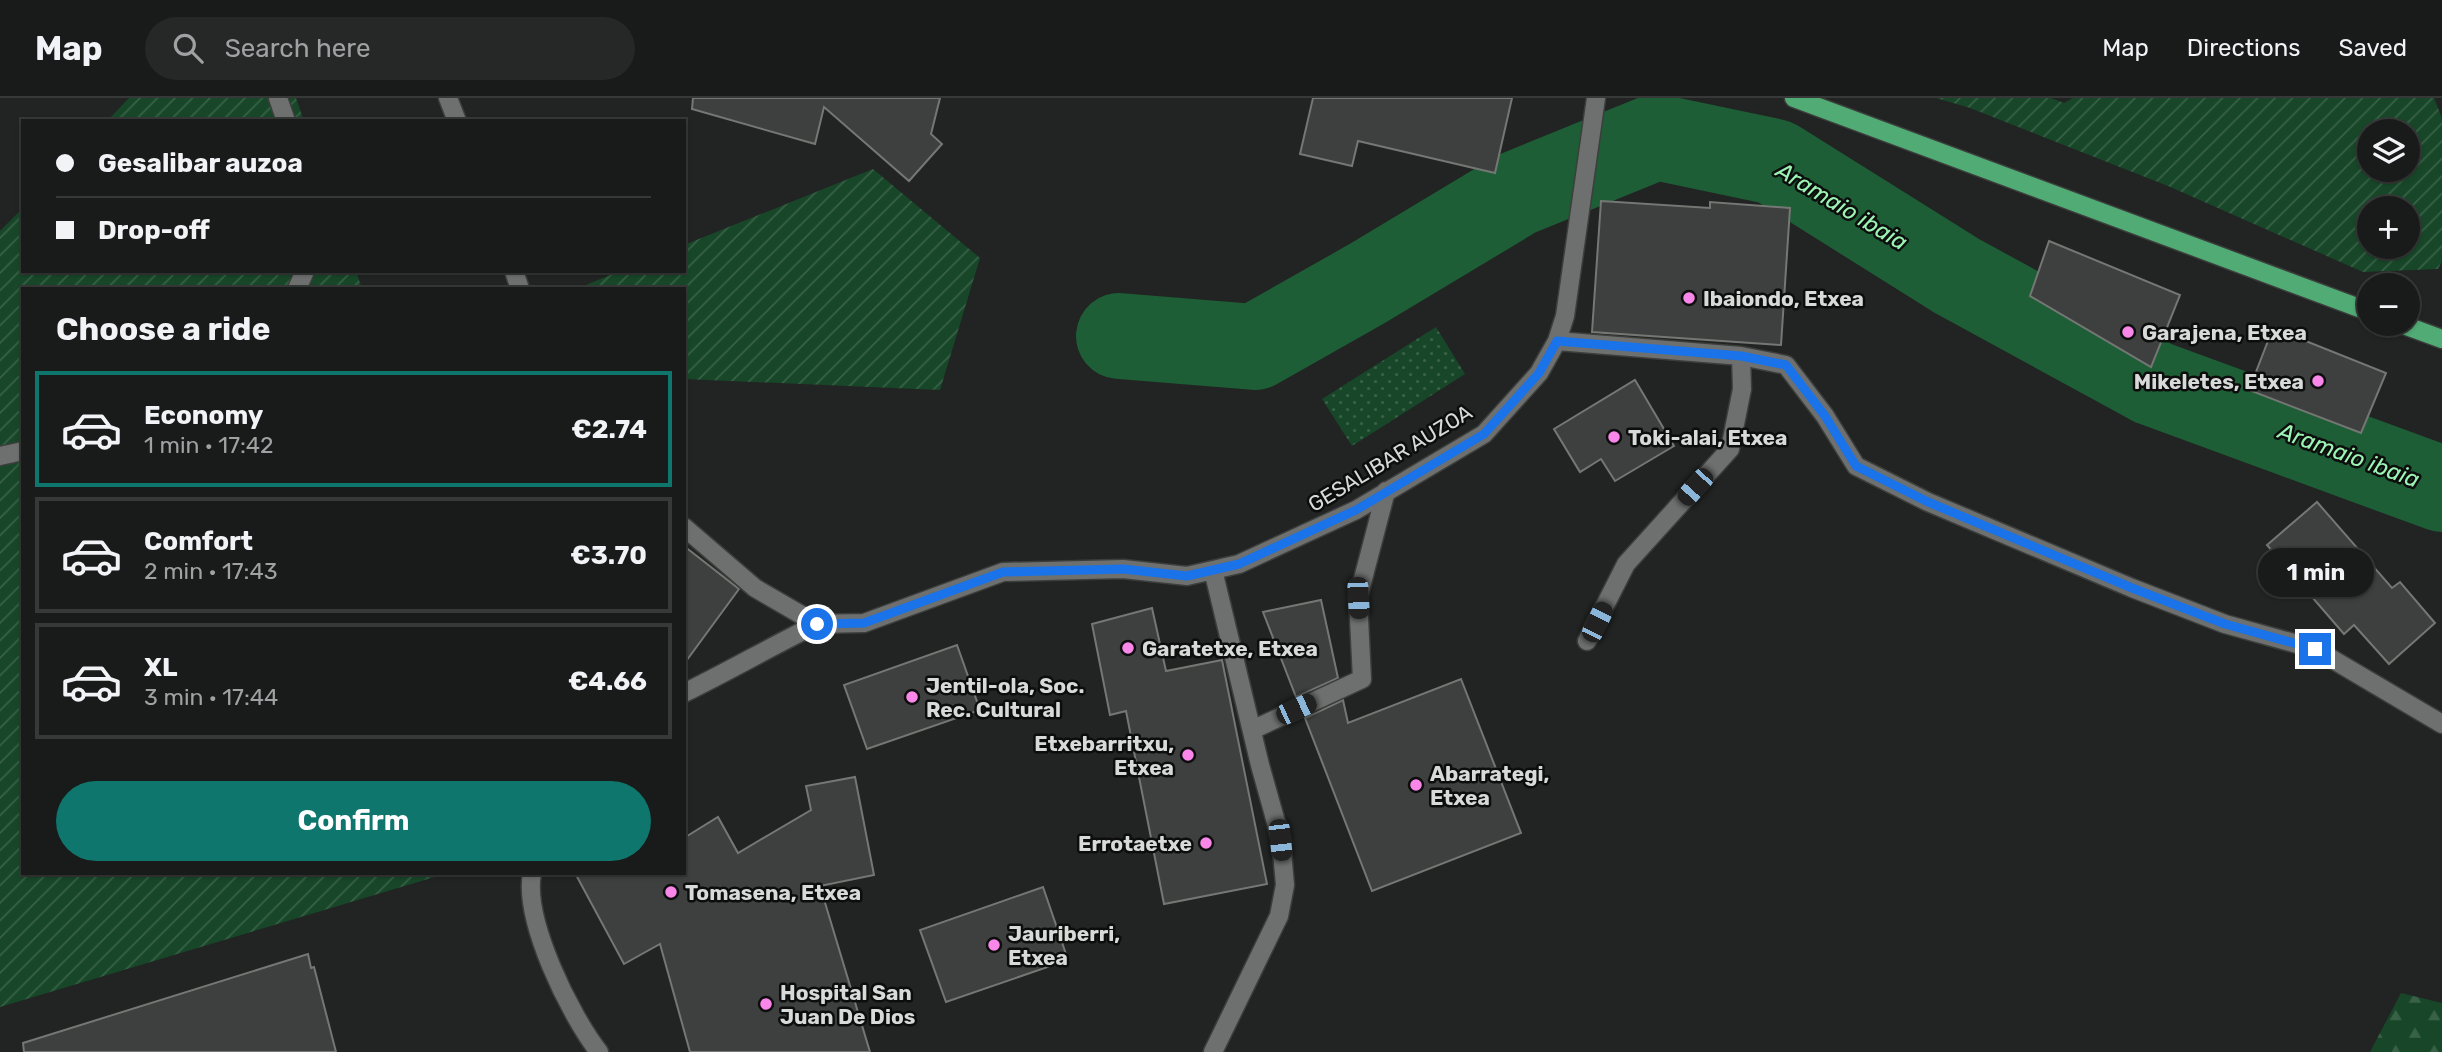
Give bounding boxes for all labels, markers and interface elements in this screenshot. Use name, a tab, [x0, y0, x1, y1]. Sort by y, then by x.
search box	[145, 17, 635, 80]
text: Map	[35, 29, 103, 68]
icon: search	[169, 29, 207, 67]
text: Search here	[225, 33, 370, 64]
text: Map	[2102, 34, 2149, 62]
text: Directions	[2187, 34, 2300, 62]
text: Saved	[2338, 34, 2407, 62]
map controls	[2357, 119, 2420, 336]
button: layers	[2357, 119, 2420, 182]
text: Gesalibar auzoa	[98, 148, 303, 179]
water label: Aramaio ibaia	[1770, 155, 1913, 256]
button: +	[2357, 196, 2420, 259]
text: Drop-off	[98, 215, 210, 246]
button: −	[2357, 273, 2420, 336]
place label: Ibaiondo, Etxea	[1703, 286, 1864, 311]
marker: Ibaiondo, Etxea	[1681, 290, 1697, 306]
text: Choose a ride	[56, 310, 270, 348]
place label: Garajena, Etxea	[2142, 320, 2307, 345]
marker: Garajena, Etxea	[2120, 324, 2136, 340]
place label: Mikeletes, Etxea	[2134, 369, 2304, 394]
marker: Mikeletes, Etxea	[2310, 373, 2326, 389]
icon: car	[60, 398, 123, 461]
street label: GESALIBAR AUZOA	[1304, 399, 1476, 517]
text: Economy	[144, 400, 263, 431]
text: €2.74	[571, 414, 647, 445]
water label: Aramaio ibaia	[2274, 416, 2423, 493]
place label: Toki-alai, Etxea	[1628, 425, 1787, 450]
marker: Toki-alai, Etxea	[1606, 429, 1622, 445]
text: 1 min · 17:42	[144, 431, 274, 459]
car	[1674, 464, 1717, 510]
icon: car	[60, 524, 123, 587]
text: Comfort	[144, 526, 253, 557]
text: €3.70	[570, 540, 647, 571]
callout: 1 min	[2257, 547, 2373, 596]
text: 2 min · 17:43	[144, 557, 278, 585]
text: 1 min	[2287, 558, 2345, 586]
car	[1347, 576, 1370, 620]
car	[1579, 599, 1616, 645]
route start	[801, 608, 833, 640]
route end	[2299, 633, 2331, 665]
place label: Garatetxe, Etxea	[1142, 636, 1318, 661]
marker: Garatetxe, Etxea	[1120, 640, 1136, 656]
icon: car	[60, 650, 123, 713]
text: XL	[144, 652, 177, 683]
text: €4.66	[568, 666, 647, 697]
place label: Jentil-ola, Soc. Rec. Cultural	[926, 673, 1084, 722]
text: 3 min · 17:44	[144, 683, 278, 711]
marker: Jentil-ola, Soc. Rec. Cultural	[904, 689, 920, 705]
car	[1273, 691, 1320, 727]
place label: Etxebarritxu, Etxea	[1034, 731, 1174, 780]
marker: Etxebarritxu, Etxea	[1180, 747, 1196, 763]
place label: Abarrategi, Etxea	[1430, 761, 1549, 810]
marker: Abarrategi, Etxea	[1408, 777, 1424, 793]
button: Confirm	[56, 781, 651, 861]
car	[1268, 818, 1293, 862]
place label: Errotaetxe	[1078, 831, 1192, 856]
marker: Errotaetxe	[1198, 835, 1214, 851]
place label: Tomasena, Etxea	[685, 880, 861, 905]
marker: Tomasena, Etxea	[663, 884, 679, 900]
place label: Jauriberri, Etxea	[1008, 921, 1120, 970]
marker: Jauriberri, Etxea	[986, 937, 1002, 953]
place label: Hospital San Juan De Dios	[780, 980, 915, 1029]
marker: Hospital San Juan De Dios	[758, 996, 774, 1012]

